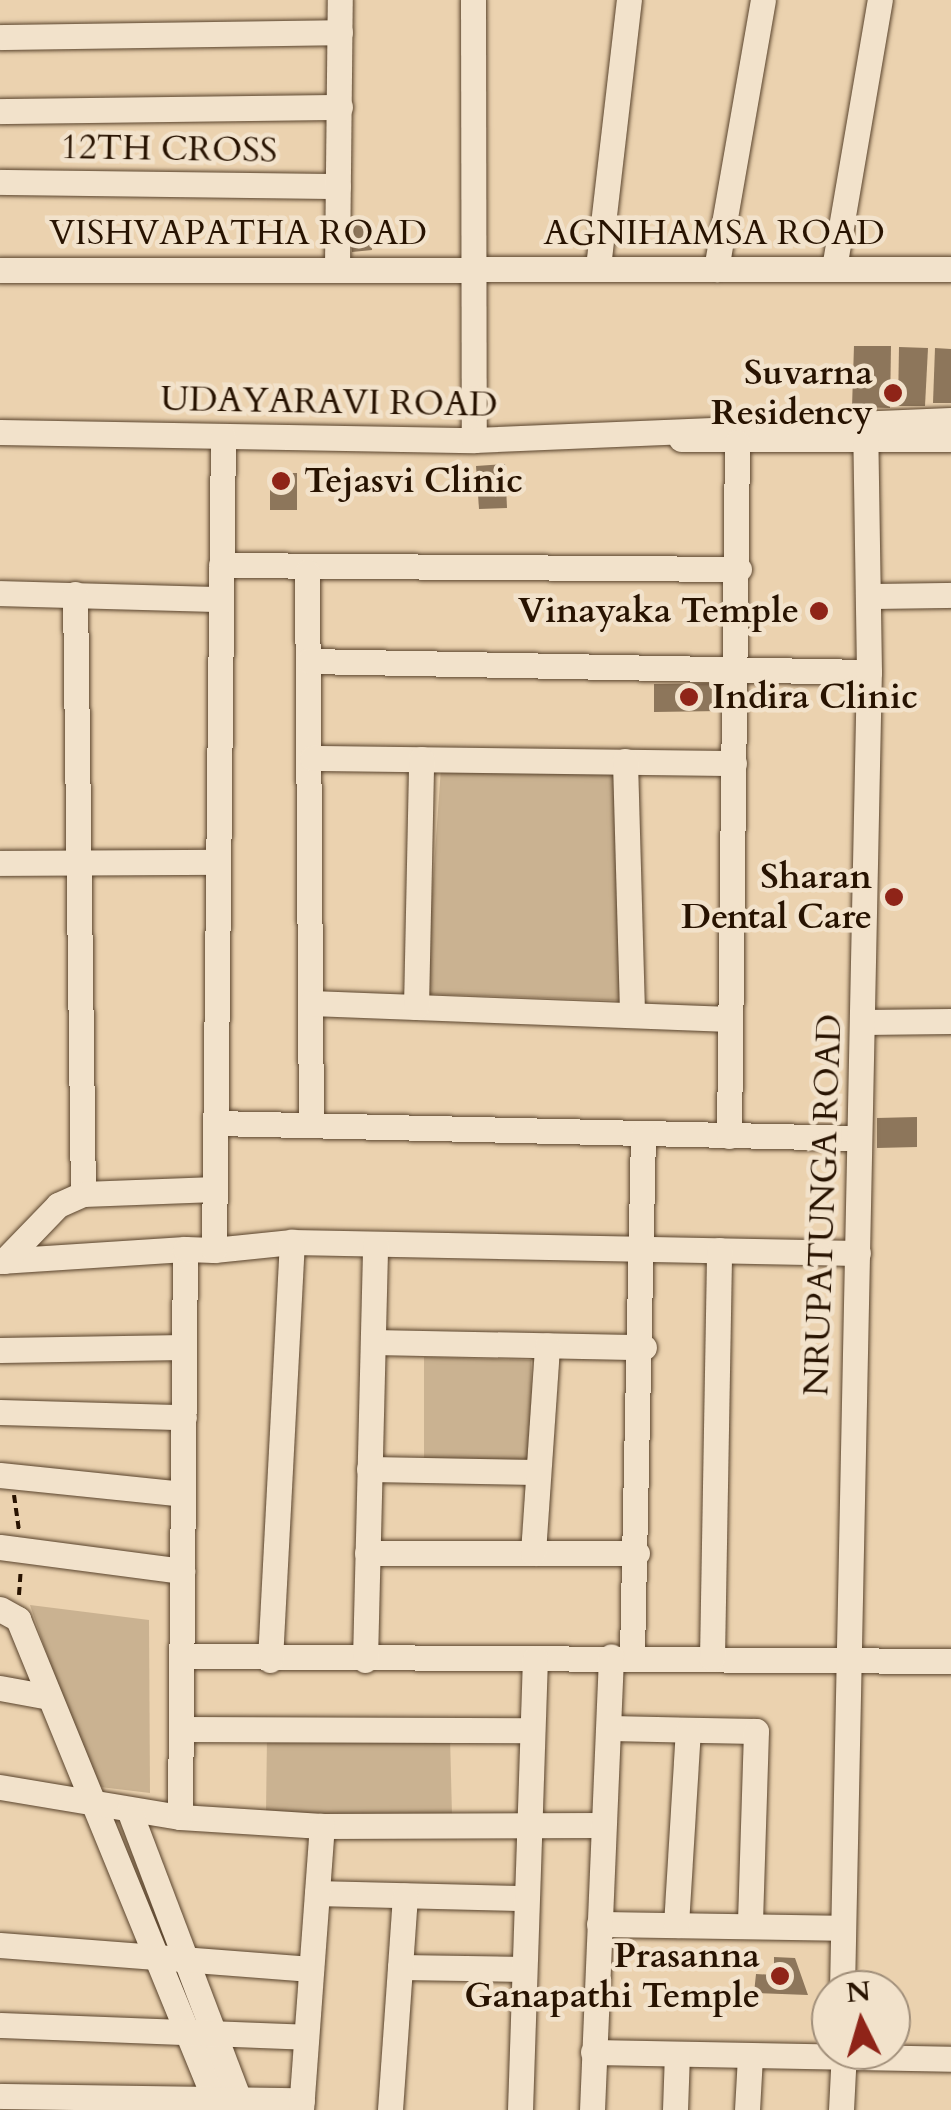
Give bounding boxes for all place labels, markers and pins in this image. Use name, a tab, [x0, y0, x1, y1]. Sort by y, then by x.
place label: Suvarna Residency	[711, 352, 873, 434]
marker: Suvarna Residency	[882, 382, 904, 404]
place label: Tejasvi Clinic	[304, 460, 523, 502]
marker: Tejasvi Clinic	[268, 468, 294, 494]
place label: Vinayaka Temple	[518, 590, 799, 632]
marker: Vinayaka Temple	[808, 600, 830, 622]
place label: Indira Clinic	[712, 676, 918, 718]
marker: Indira Clinic	[676, 684, 702, 710]
place label: Sharan Dental Care	[681, 856, 872, 938]
marker: Sharan Dental Care	[881, 884, 907, 910]
place label: Prasanna Ganapathi Temple	[464, 1935, 760, 2017]
marker: Prasanna Ganapathi Temple	[769, 1965, 791, 1987]

